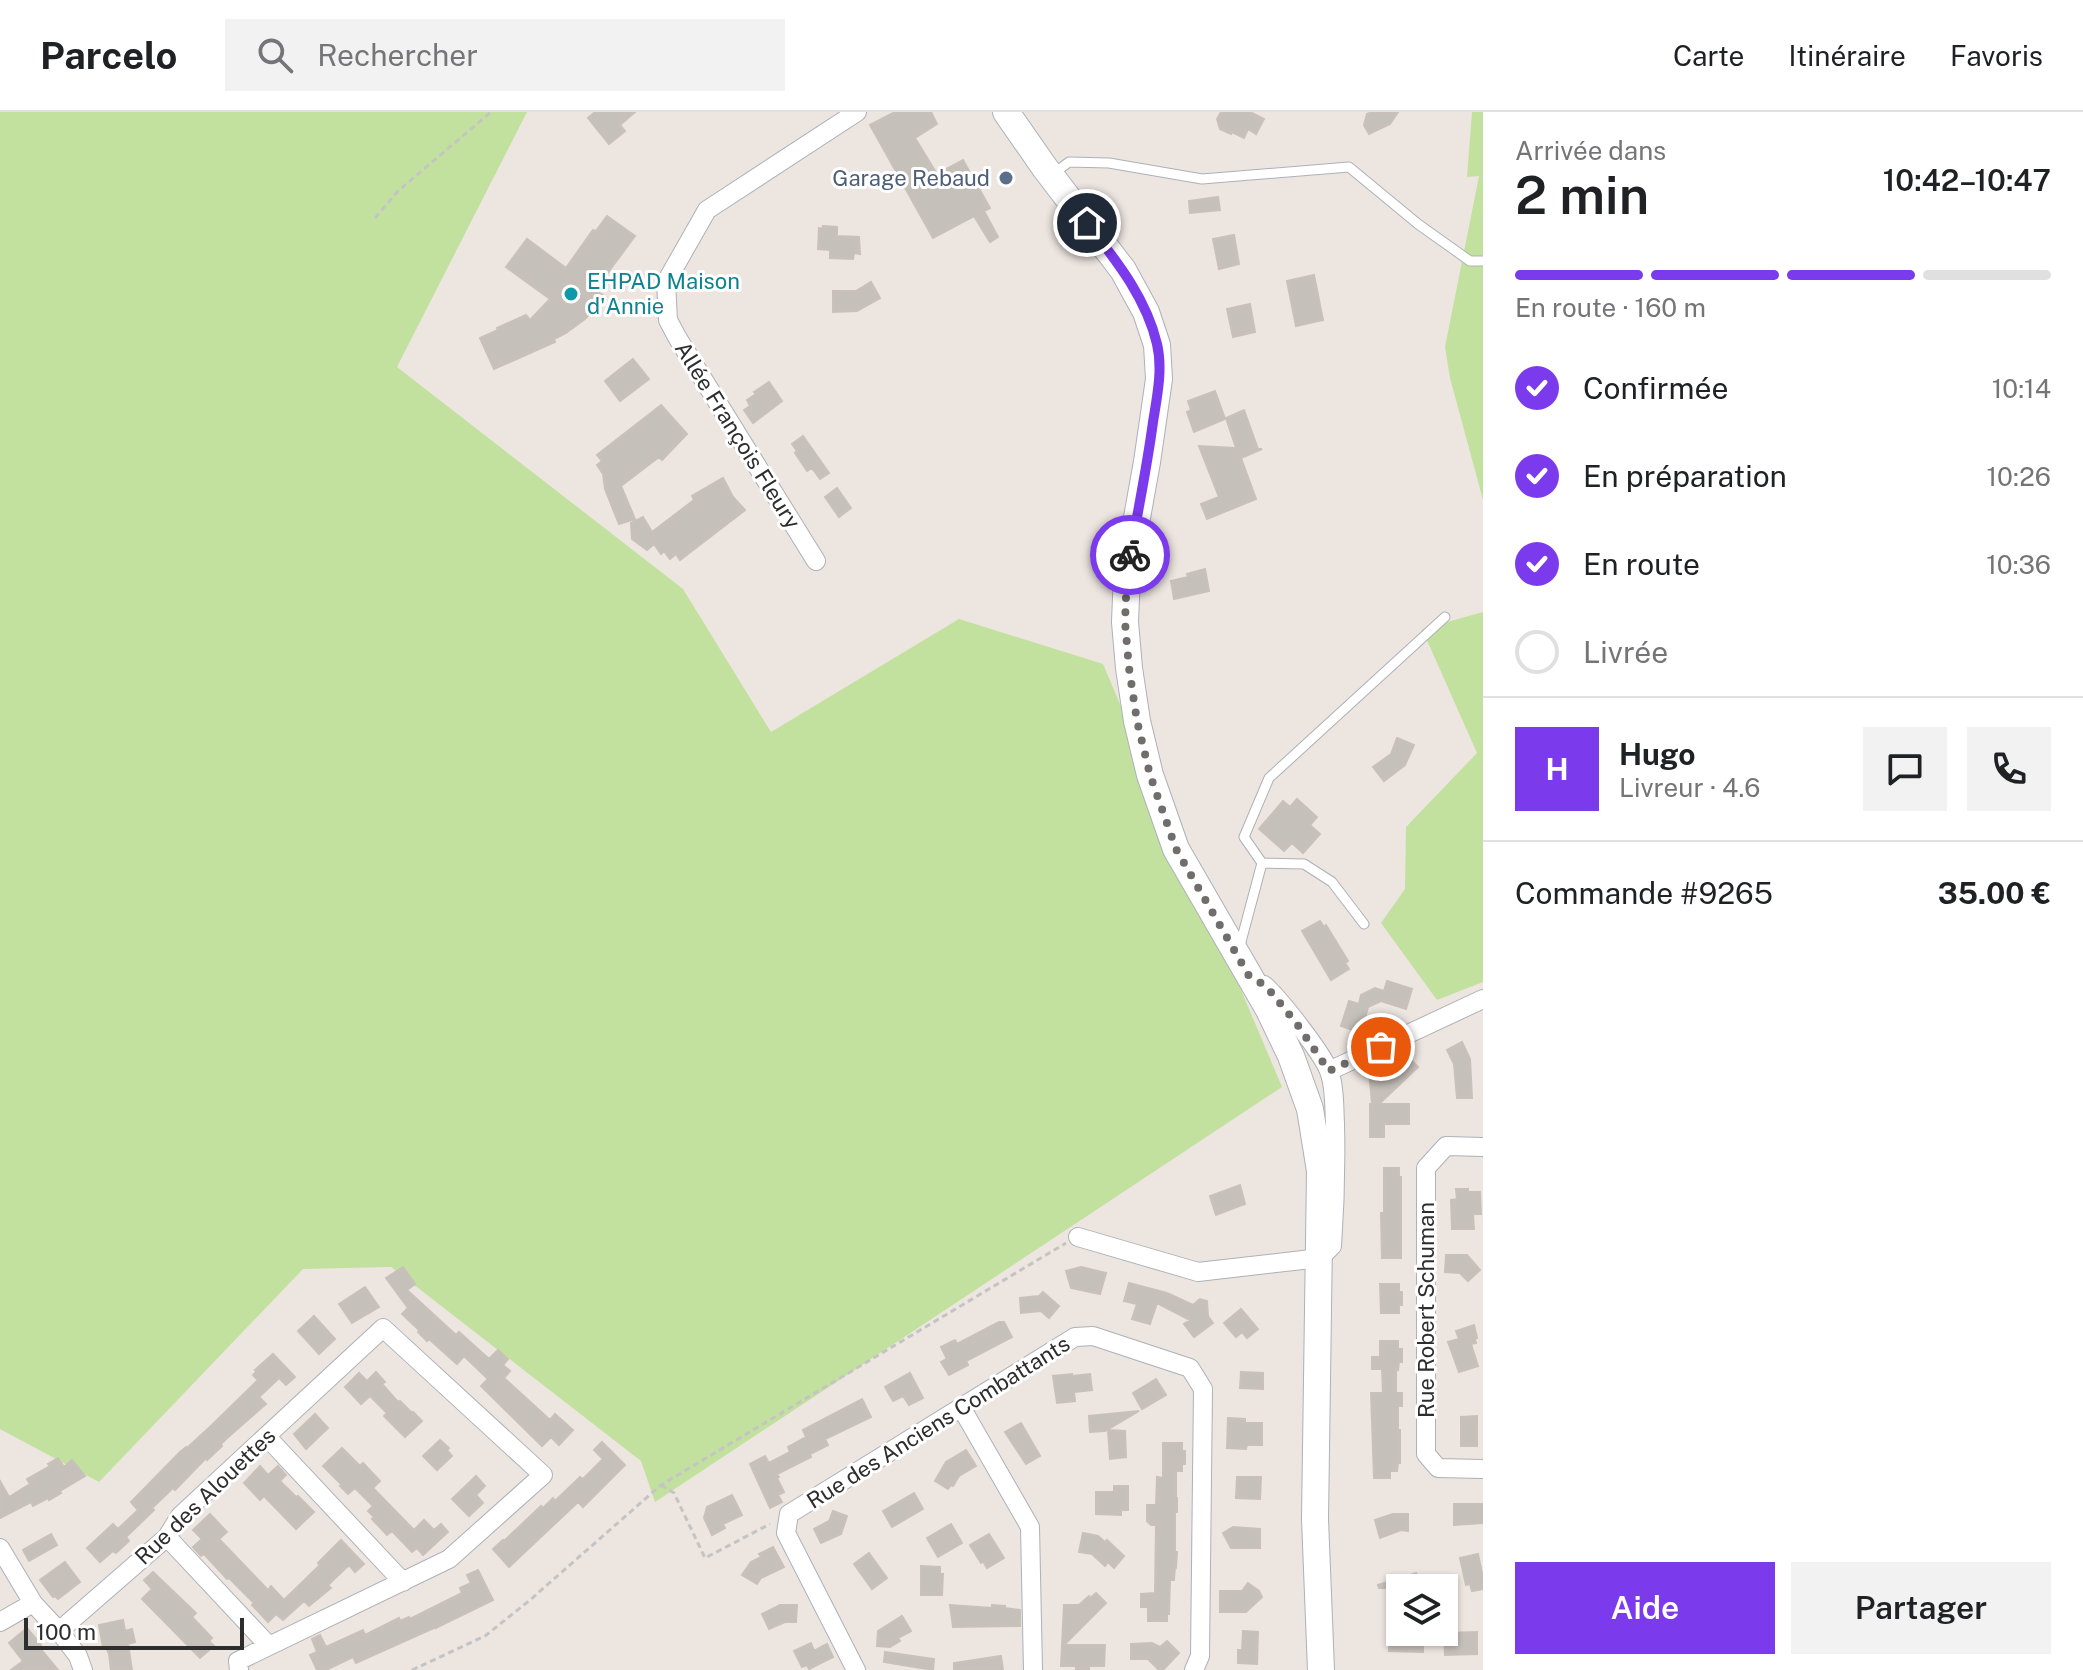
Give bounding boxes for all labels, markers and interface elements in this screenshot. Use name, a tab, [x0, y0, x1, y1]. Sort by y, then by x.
search box	[225, 19, 785, 91]
text: Parcelo	[40, 33, 177, 78]
icon: search	[253, 33, 297, 77]
text: Rechercher	[317, 37, 478, 73]
text: Carte	[1673, 39, 1744, 72]
text: Itinéraire	[1788, 39, 1906, 72]
text: Favoris	[1950, 39, 2043, 72]
text: Arrivée dans	[1515, 135, 1666, 166]
text: 10:42–10:47	[1883, 162, 2051, 198]
place label: Garage Rebaud	[832, 165, 990, 191]
text: 2 min	[1515, 165, 1649, 226]
marker: Garage Rebaud	[997, 169, 1015, 187]
pin	[1053, 189, 1121, 257]
icon: home	[1065, 201, 1109, 245]
place label: EHPAD Maison d'Annie	[587, 268, 740, 319]
marker: EHPAD Maison d'Annie	[562, 285, 580, 303]
text: En route · 160 m	[1515, 292, 1706, 323]
street label: Allée François Fleury	[670, 337, 806, 534]
icon: check	[1515, 366, 1559, 410]
text: Confirmée	[1583, 370, 1728, 406]
text: 10:14	[1992, 373, 2051, 404]
icon: check	[1515, 454, 1559, 498]
text: En préparation	[1583, 458, 1787, 494]
text: 10:26	[1986, 461, 2051, 492]
courier	[1090, 515, 1170, 595]
icon: bike	[1108, 533, 1152, 577]
icon: check	[1515, 542, 1559, 586]
text: En route	[1583, 546, 1700, 582]
text: 10:36	[1986, 549, 2051, 580]
text: Livrée	[1583, 634, 1668, 670]
button: chat	[1863, 727, 1947, 811]
button: phone	[1967, 727, 2051, 811]
text: Hugo	[1619, 736, 1696, 772]
text: H	[1545, 751, 1569, 787]
text: Livreur · 4.6	[1619, 772, 1760, 803]
text: Commande #9265	[1515, 875, 1773, 911]
text: 35.00 €	[1938, 875, 2051, 911]
pin	[1347, 1013, 1415, 1081]
icon: bag	[1359, 1025, 1403, 1069]
street label: Rue Robert Schuman	[1413, 1202, 1439, 1418]
street label: Rue des Anciens Combattants	[802, 1330, 1074, 1514]
street label: Rue des Alouettes	[129, 1422, 281, 1570]
button: Aide	[1515, 1562, 1775, 1654]
button: Partager	[1791, 1562, 2051, 1654]
map controls	[1386, 1574, 1458, 1646]
button: layers	[1386, 1574, 1458, 1646]
scale bar	[24, 1614, 244, 1650]
text: 100 m	[36, 1619, 96, 1645]

